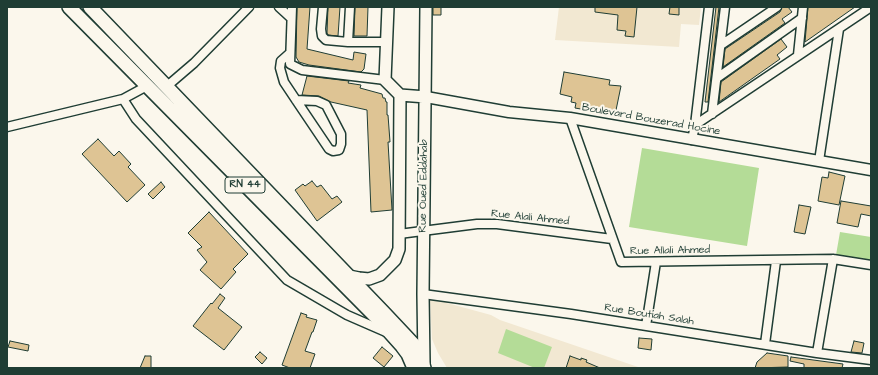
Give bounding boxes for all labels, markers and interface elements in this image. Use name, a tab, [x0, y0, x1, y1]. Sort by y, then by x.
street label: Boulevard Bouzerad Hocine	[581, 101, 721, 139]
street label: Rue Oued Eddahab	[417, 139, 431, 233]
road number: RN 44	[225, 177, 265, 193]
street label: Rue Alali Ahmed	[490, 207, 570, 229]
street label: Rue Allali Ahmed	[630, 244, 710, 258]
street label: Rue Boutiah Salah	[603, 301, 695, 329]

